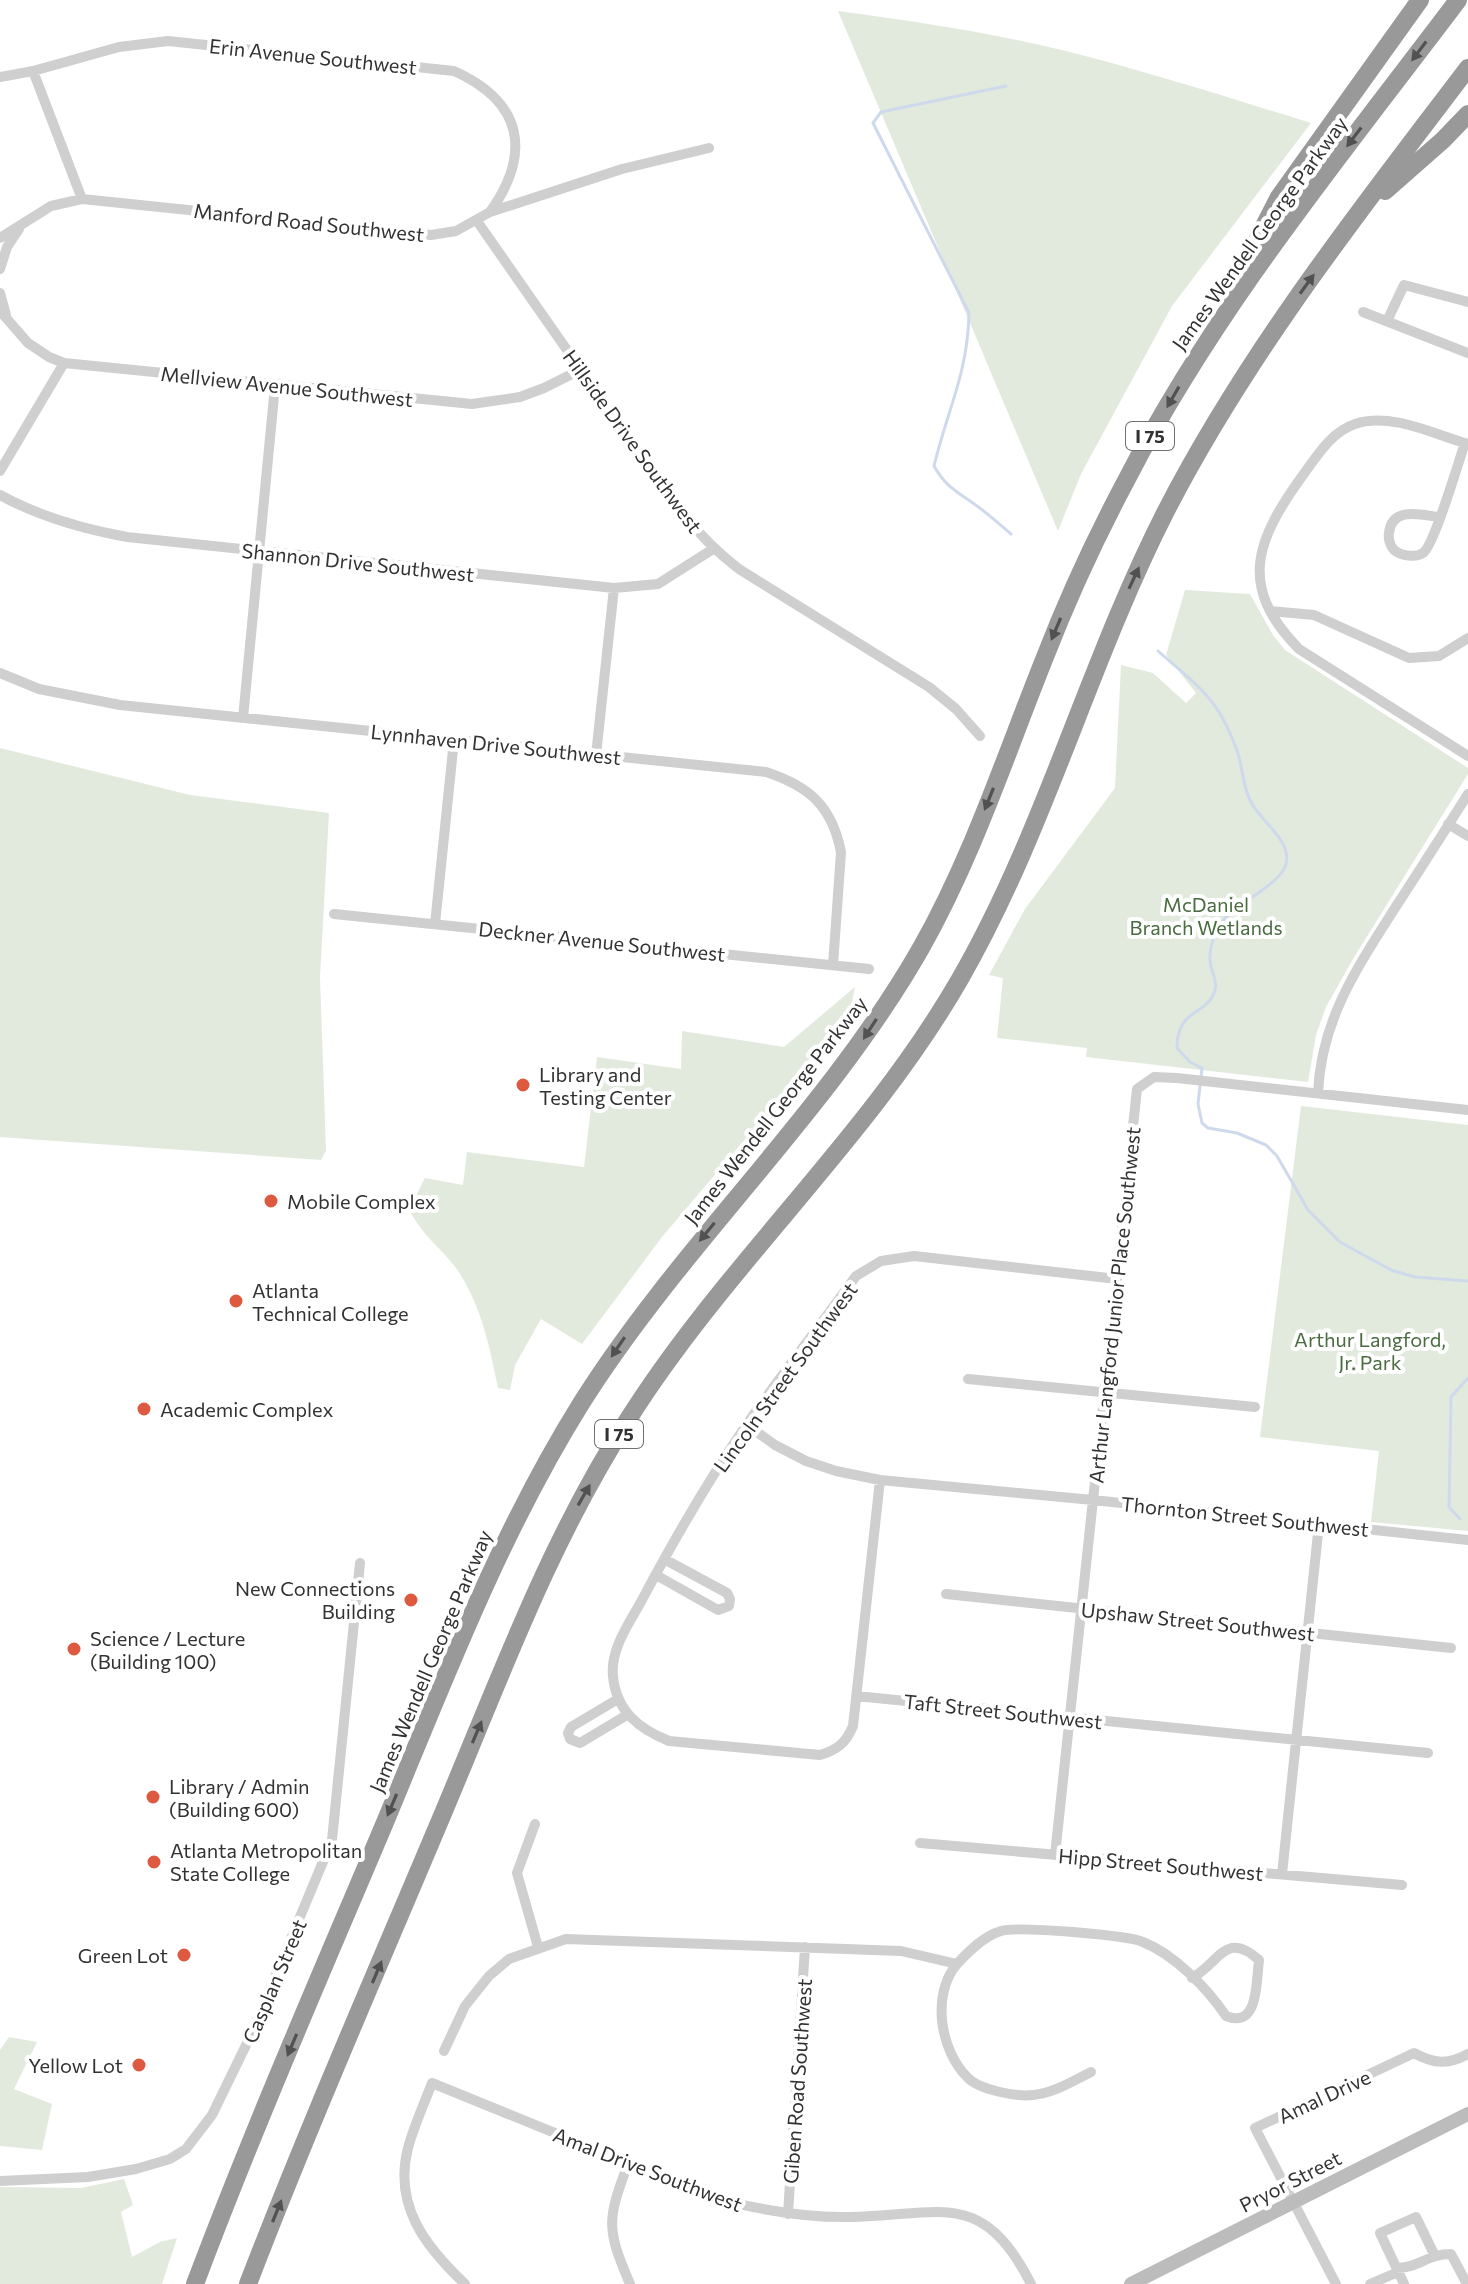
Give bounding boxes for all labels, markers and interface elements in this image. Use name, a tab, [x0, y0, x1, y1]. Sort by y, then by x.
street label: Erin Avenue Southwest	[208, 33, 418, 79]
one-way arrow	[1412, 41, 1428, 62]
street label: James Wendell George Parkway	[1166, 112, 1352, 354]
one-way arrow	[1347, 127, 1363, 147]
street label: Manford Road Southwest	[193, 198, 425, 246]
one-way arrow	[1299, 274, 1315, 295]
street label: Hillside Drive Southwest	[559, 345, 707, 537]
street label: Mellview Avenue Southwest	[160, 361, 414, 411]
one-way arrow	[1166, 386, 1180, 408]
road number: I 75	[1126, 422, 1174, 450]
street label: Shannon Drive Southwest	[241, 538, 475, 586]
one-way arrow	[1127, 566, 1141, 589]
one-way arrow	[1050, 617, 1063, 641]
street label: Lynnhaven Drive Southwest	[370, 719, 622, 769]
one-way arrow	[982, 787, 995, 811]
park label: McDaniel Branch Wetlands	[1129, 892, 1283, 939]
street label: Deckner Avenue Southwest	[477, 916, 727, 966]
street label: James Wendell George Parkway	[679, 991, 871, 1229]
one-way arrow	[862, 1018, 877, 1039]
place label: Library and Testing Center	[539, 1062, 672, 1109]
marker: Library and Testing Center	[514, 1076, 532, 1094]
street label: Arthur Langford Junior Place Southwest	[1083, 1125, 1145, 1485]
place label: Mobile Complex	[287, 1189, 436, 1213]
marker: Mobile Complex	[262, 1192, 280, 1210]
one-way arrow	[699, 1221, 716, 1241]
place label: Atlanta Technical College	[252, 1278, 409, 1325]
street label: Lincoln Street Southwest	[708, 1278, 862, 1476]
marker: Atlanta Technical College	[227, 1292, 245, 1310]
park label: Arthur Langford, Jr. Park	[1294, 1327, 1446, 1374]
one-way arrow	[611, 1337, 626, 1358]
place label: Academic Complex	[160, 1397, 334, 1421]
marker: Academic Complex	[135, 1400, 153, 1418]
road number: I 75	[595, 1420, 643, 1448]
one-way arrow	[577, 1484, 591, 1506]
street label: Thornton Street Southwest	[1120, 1491, 1370, 1541]
street label: James Wendell George Parkway	[364, 1526, 496, 1796]
place label: New Connections Building	[235, 1576, 395, 1623]
marker: New Connections Building	[402, 1591, 420, 1609]
street label: Upshaw Street Southwest	[1080, 1597, 1316, 1645]
place label: Science / Lecture (Building 100)	[90, 1626, 245, 1673]
marker: Science / Lecture (Building 100)	[65, 1640, 83, 1658]
street label: Taft Street Southwest	[903, 1689, 1103, 1733]
one-way arrow	[471, 1720, 484, 1744]
place label: Library / Admin (Building 600)	[169, 1774, 310, 1821]
marker: Library / Admin (Building 600)	[144, 1788, 162, 1806]
one-way arrow	[385, 1793, 398, 1817]
place label: Atlanta Metropolitan State College	[170, 1838, 362, 1885]
street label: Hipp Street Southwest	[1057, 1843, 1265, 1885]
marker: Atlanta Metropolitan State College	[145, 1853, 163, 1871]
street label: Casplan Street	[237, 1915, 311, 2047]
place label: Green Lot	[78, 1943, 168, 1967]
marker: Green Lot	[175, 1946, 193, 1964]
one-way arrow	[371, 1959, 384, 1983]
street label: Giben Road Southwest	[778, 1978, 816, 2184]
one-way arrow	[285, 2033, 298, 2057]
place label: Yellow Lot	[28, 2053, 123, 2077]
marker: Yellow Lot	[130, 2056, 148, 2074]
street label: Amal Drive	[1274, 2064, 1374, 2128]
street label: Amal Drive Southwest	[550, 2122, 746, 2216]
street label: Pryor Street	[1235, 2145, 1345, 2217]
one-way arrow	[270, 2200, 283, 2223]

